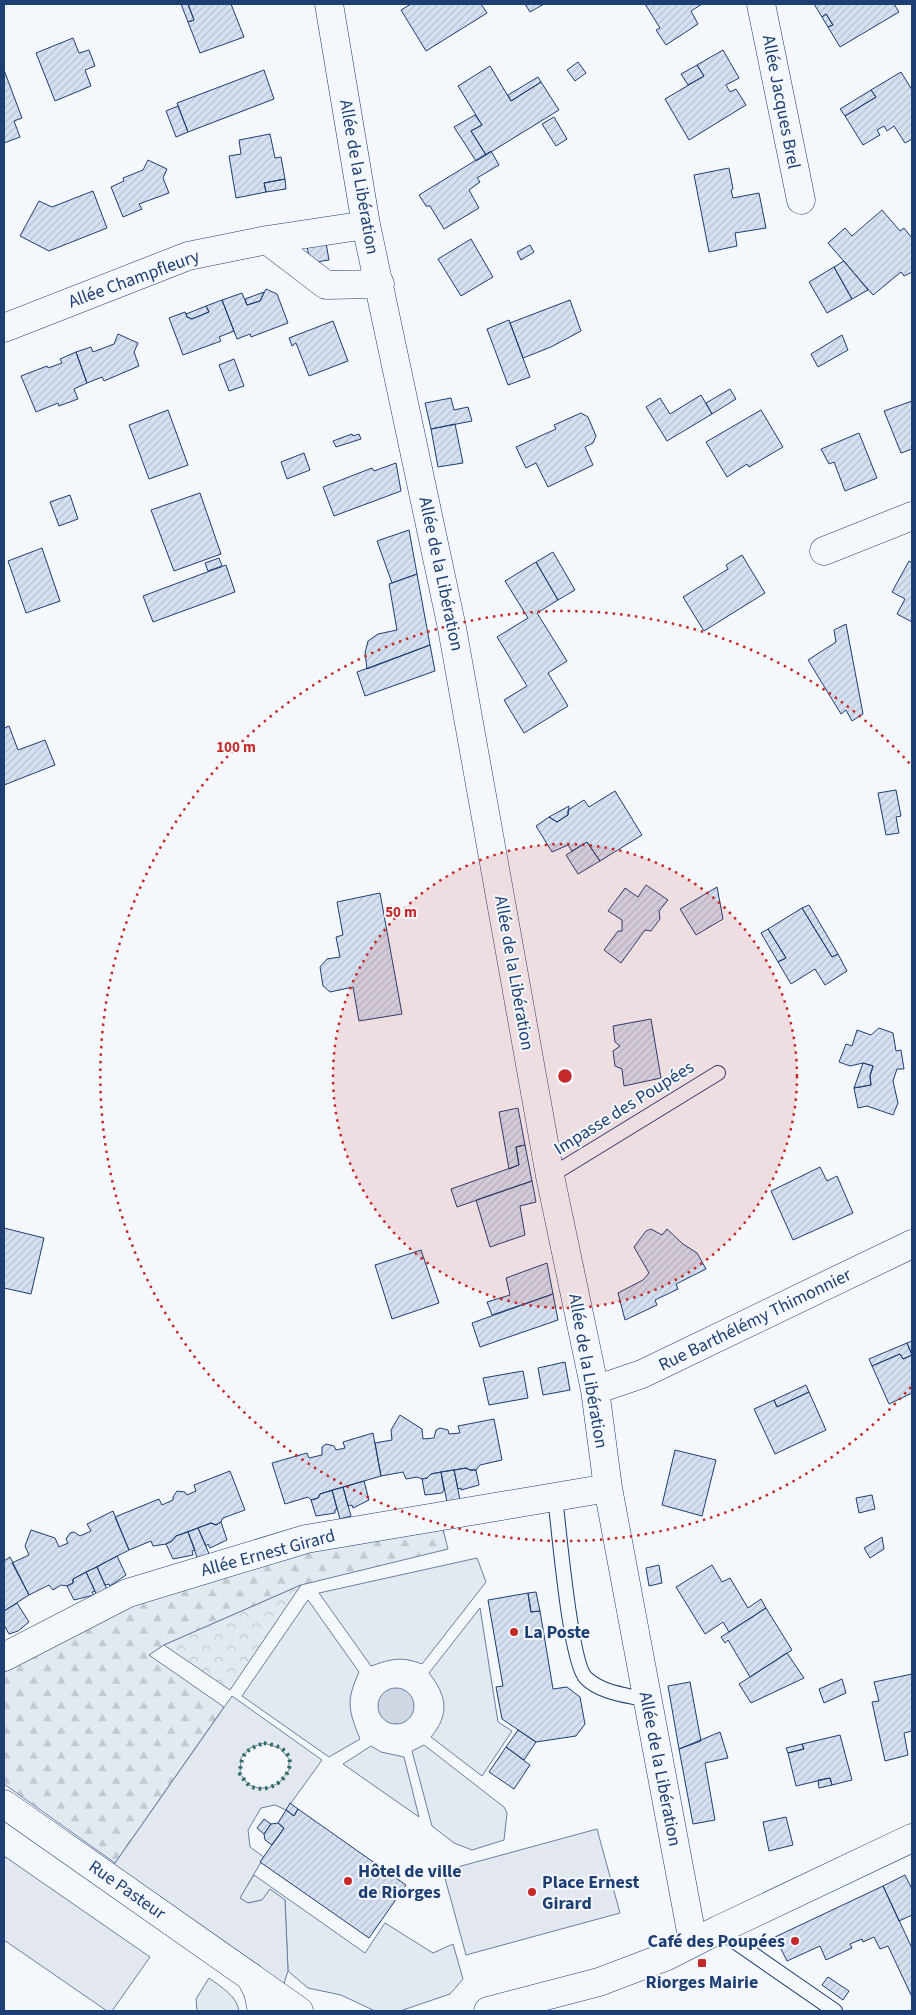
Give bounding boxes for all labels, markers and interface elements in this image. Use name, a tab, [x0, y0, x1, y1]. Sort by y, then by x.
street label: Allée Jacques Brel	[756, 33, 806, 171]
street label: Allée de la Libération	[333, 98, 385, 256]
street label: Allée Champfleury	[65, 243, 204, 314]
street label: Allée de la Libération	[412, 495, 470, 653]
text: 100 m	[216, 737, 256, 758]
street label: Allée de la Libération	[488, 894, 540, 1052]
text: 50 m	[385, 902, 417, 923]
street label: Impasse des Poupées	[549, 1055, 699, 1161]
centre of rings	[556, 1067, 574, 1085]
street label: Rue Barthélémy Thimonnier	[654, 1262, 856, 1378]
street label: Allée de la Libération	[562, 1292, 614, 1450]
street label: Allée Ernest Girard	[198, 1523, 338, 1583]
place label: La Poste	[524, 1620, 590, 1645]
marker: La Poste	[508, 1626, 520, 1638]
street label: Allée de la Libération	[633, 1690, 687, 1848]
street label: Rue Pasteur	[83, 1854, 171, 1926]
place label: Hôtel de ville de Riorges	[358, 1859, 462, 1905]
place label: Place Ernest Girard	[542, 1870, 639, 1916]
marker: Hôtel de ville de Riorges	[342, 1875, 354, 1887]
marker: Place Ernest Girard	[526, 1886, 538, 1898]
place label: Café des Poupées	[647, 1929, 785, 1954]
marker: Café des Poupées	[789, 1935, 801, 1947]
marker: Riorges Mairie	[696, 1957, 708, 1969]
place label: Riorges Mairie	[646, 1970, 758, 1995]

